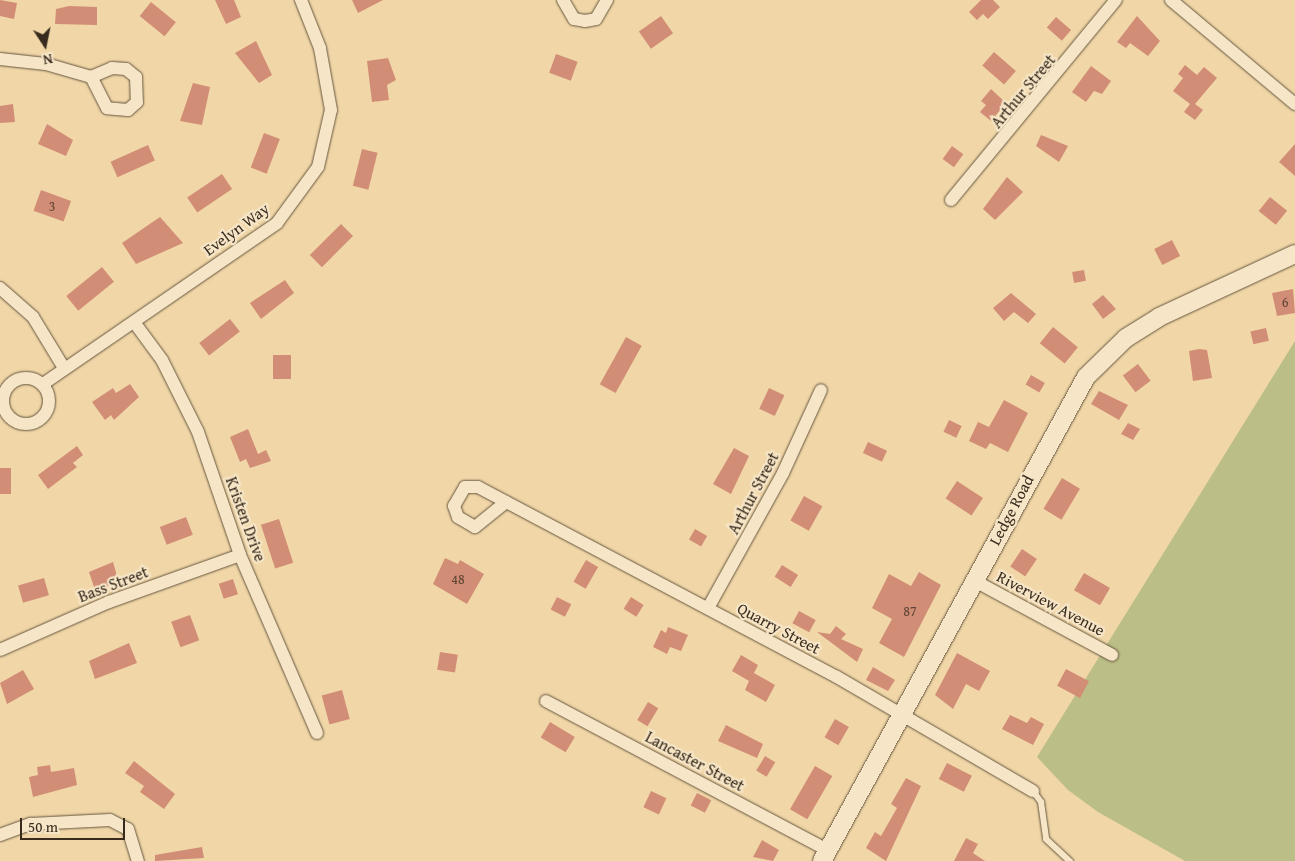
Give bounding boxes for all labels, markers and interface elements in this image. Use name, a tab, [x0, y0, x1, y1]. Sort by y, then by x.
north arrow	[20, 20, 70, 70]
text: N	[41, 49, 54, 70]
street label: Arthur Street	[987, 50, 1059, 132]
house number: 3	[49, 198, 55, 214]
street label: Evelyn Way	[199, 199, 273, 259]
house number: 6	[1282, 294, 1288, 310]
street label: Arthur Street	[723, 449, 783, 537]
street label: Ledge Road	[985, 472, 1037, 548]
street label: Kristen Drive	[222, 474, 270, 564]
street label: Bass Street	[75, 562, 151, 606]
street label: Riverview Avenue	[994, 566, 1108, 640]
house number: 48	[451, 571, 465, 587]
street label: Quarry Street	[734, 598, 824, 658]
house number: 87	[903, 603, 917, 619]
street label: Lancaster Street	[642, 727, 748, 795]
scale bar	[22, 808, 128, 840]
text: 50 m	[28, 816, 58, 837]

